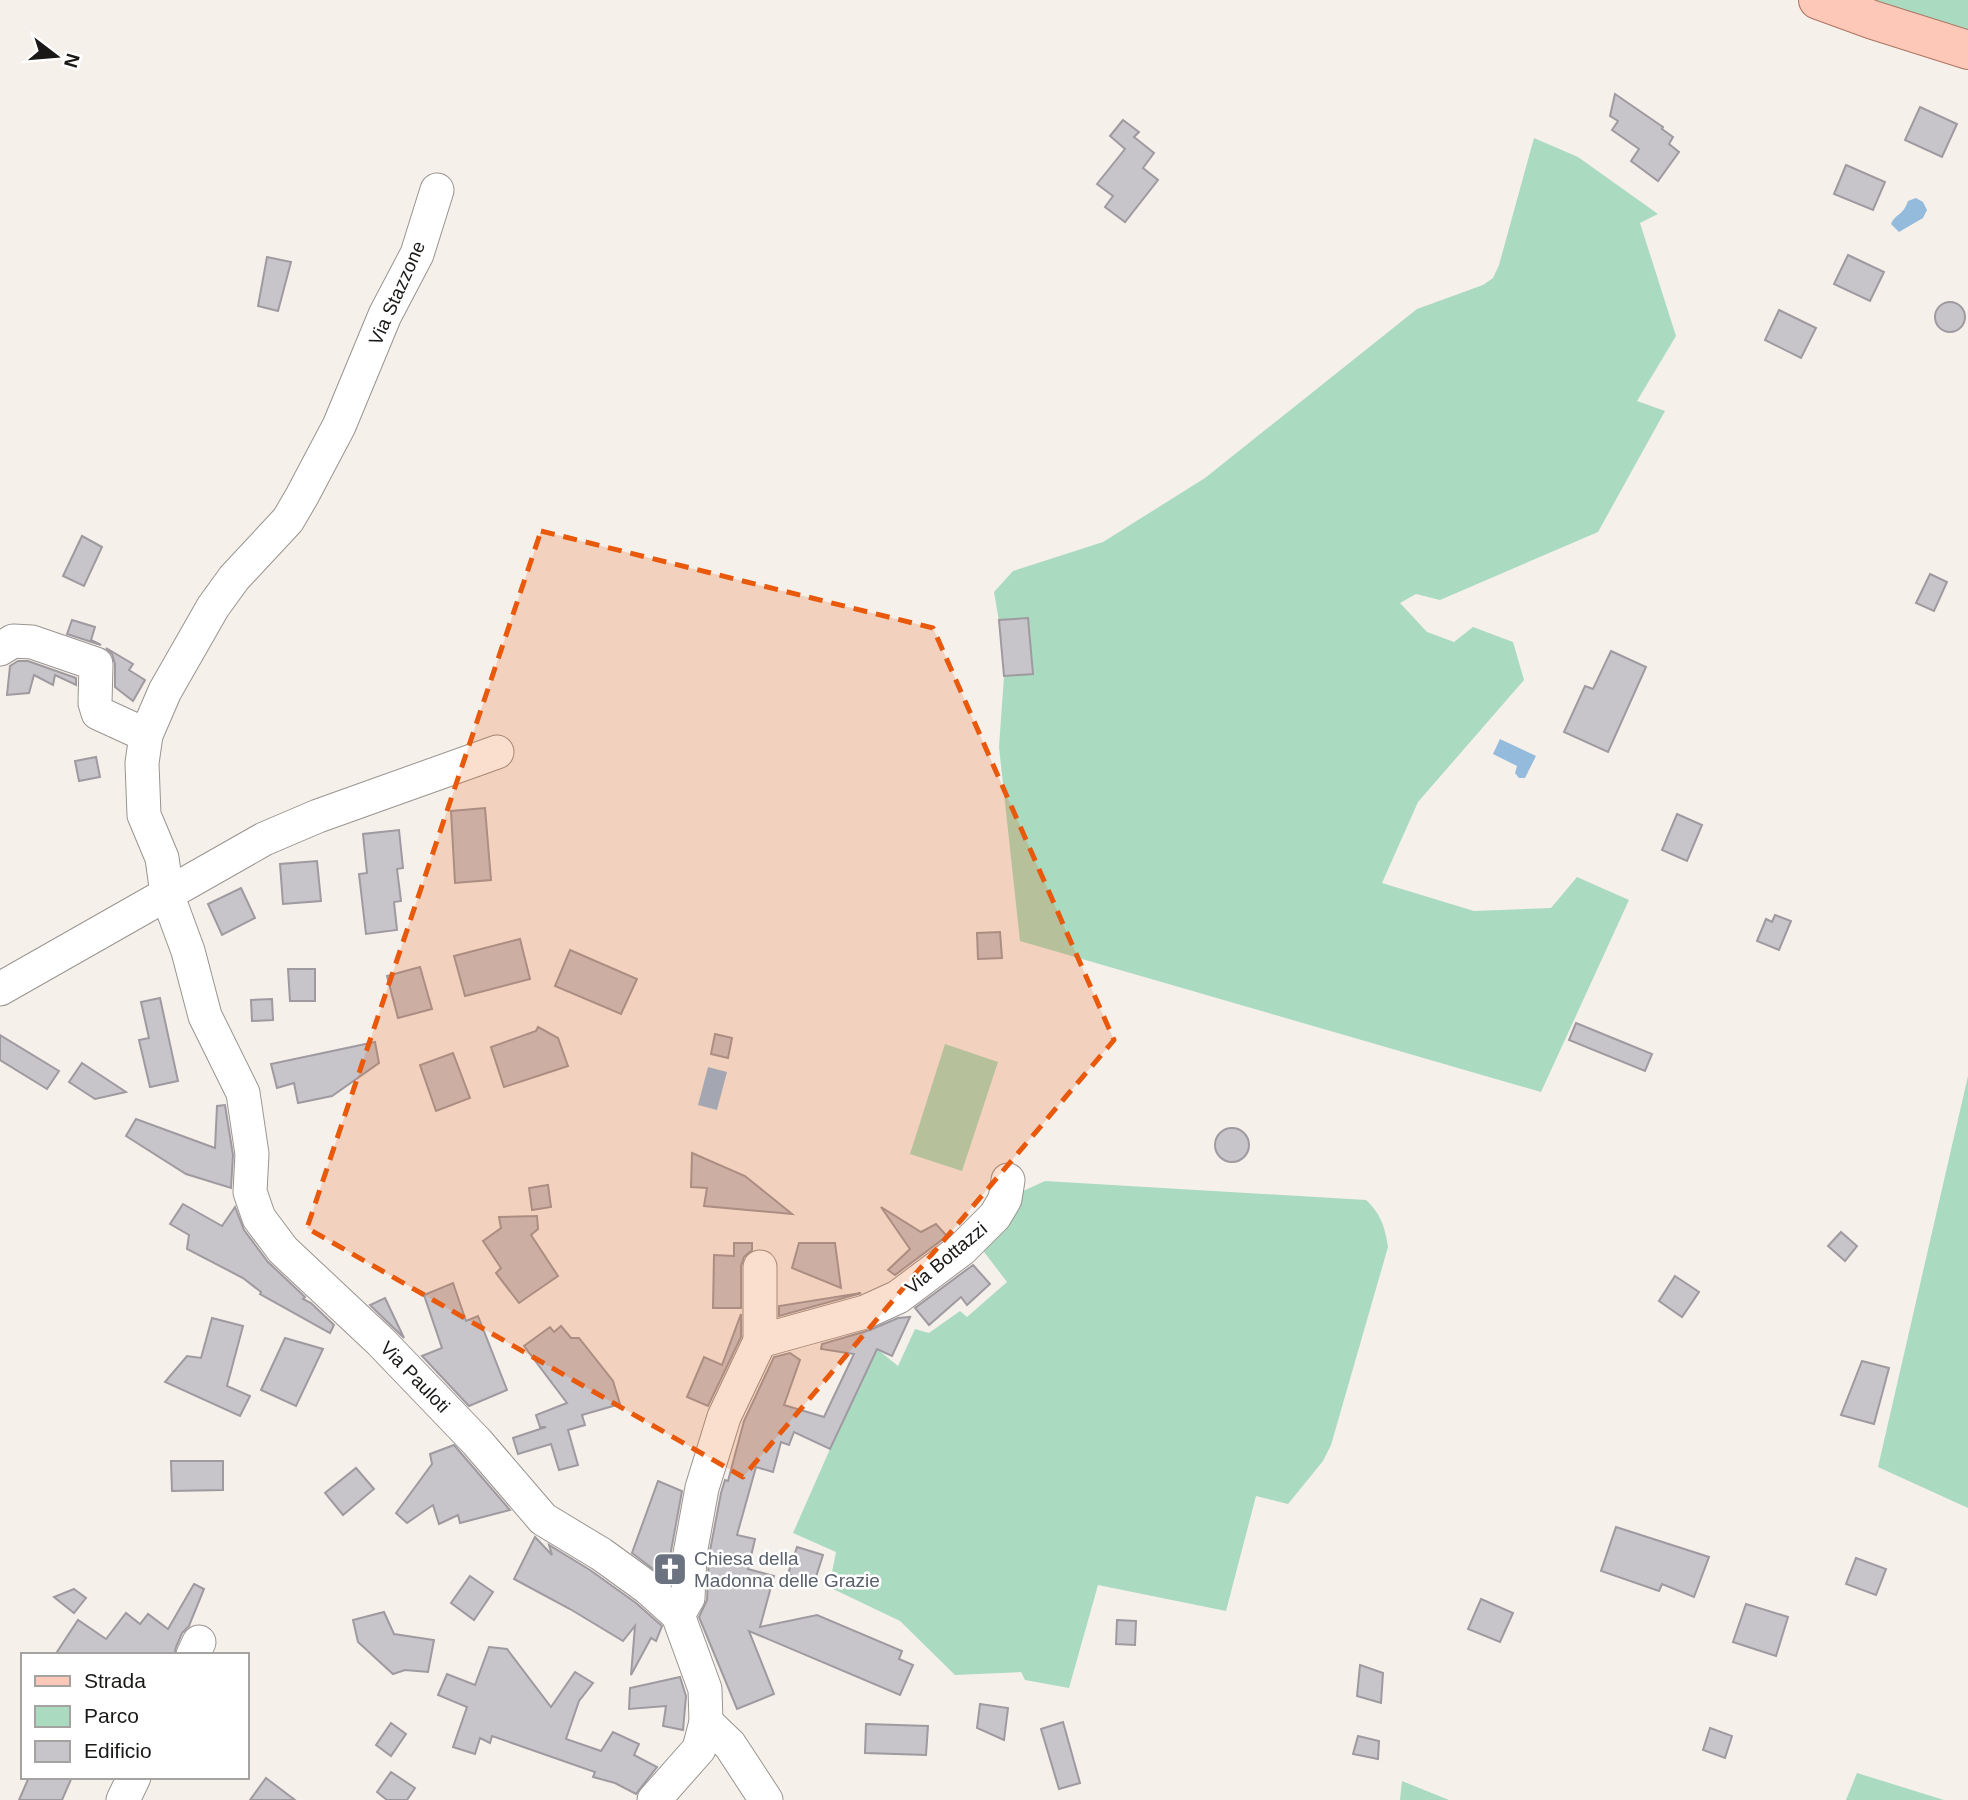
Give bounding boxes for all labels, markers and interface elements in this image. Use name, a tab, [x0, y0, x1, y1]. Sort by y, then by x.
north arrow	[21, 21, 91, 91]
text: N	[60, 51, 84, 70]
street label: Via Stazzone	[365, 238, 429, 348]
street label: Via Bottazzi	[901, 1218, 991, 1298]
street label: Via Pauloti	[376, 1337, 454, 1417]
place label: Chiesa della Madonna delle Grazie	[694, 1548, 880, 1591]
church icon: Chiesa della Madonna delle Grazie	[651, 1550, 689, 1588]
legend	[21, 1653, 248, 1779]
text: Strada	[84, 1669, 146, 1692]
text: Parco	[84, 1704, 139, 1727]
text: Edificio	[84, 1739, 152, 1762]

